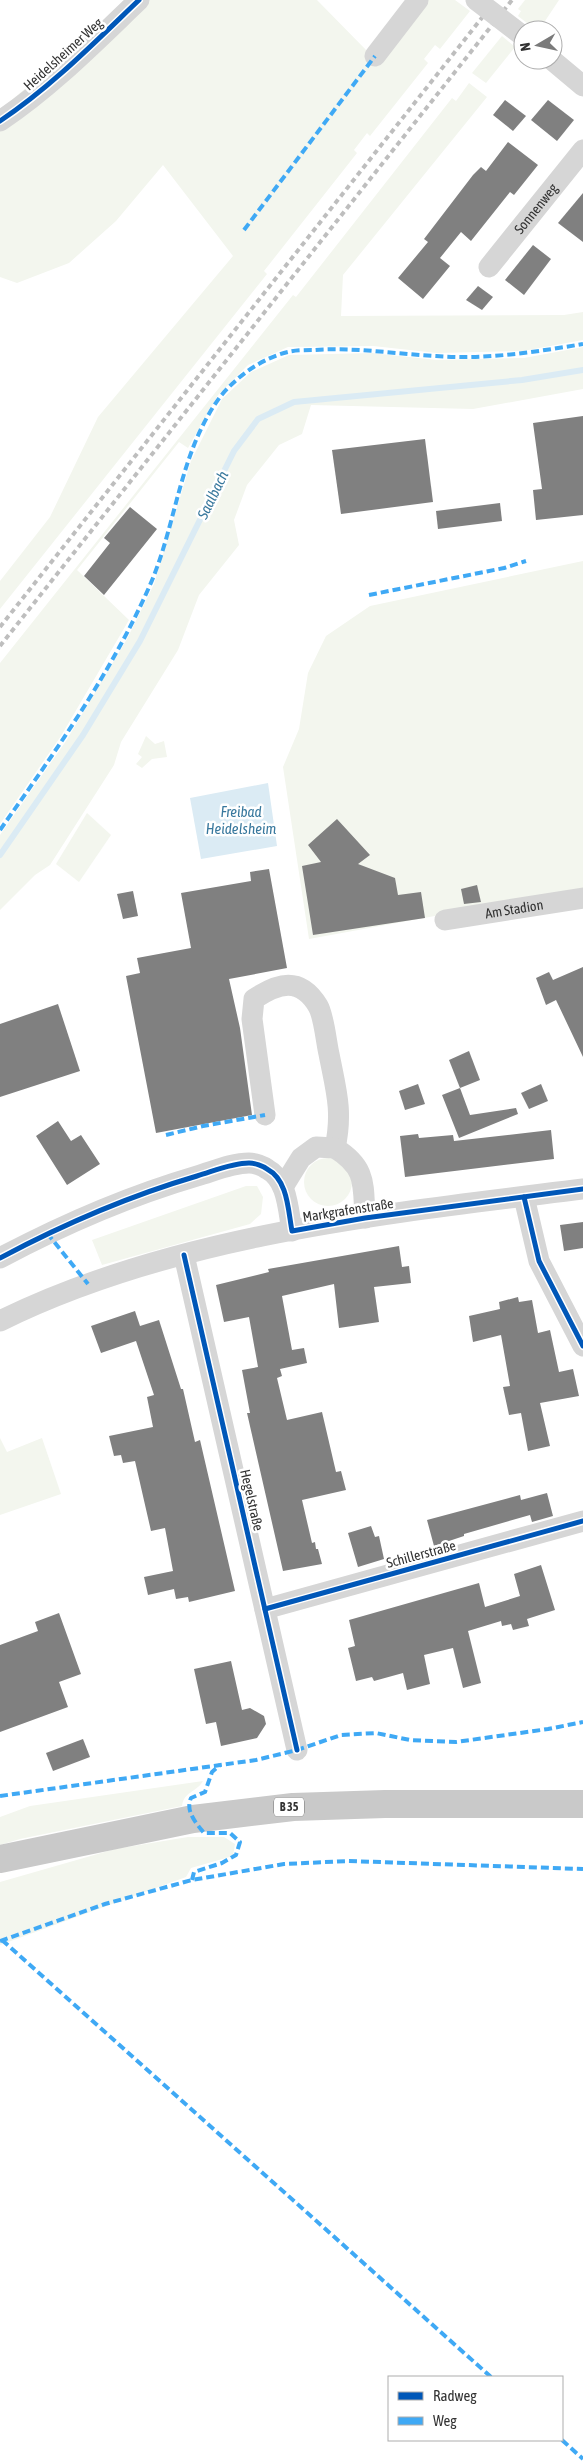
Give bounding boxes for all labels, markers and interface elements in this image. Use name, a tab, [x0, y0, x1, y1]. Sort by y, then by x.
street label: Heidelsheimer Weg	[20, 14, 106, 94]
north arrow	[513, 20, 563, 70]
text: N	[517, 42, 534, 52]
street label: Sonnenweg	[511, 180, 561, 237]
water label: Saalbach	[193, 468, 231, 522]
water label: Freibad Heidelsheim	[206, 803, 276, 837]
street label: Am Stadion	[484, 896, 544, 921]
street label: Markgrafenstraße	[301, 1195, 395, 1225]
street label: Hegelstraße	[237, 1468, 267, 1532]
street label: Schillerstraße	[385, 1537, 457, 1571]
road number: B 35	[274, 1798, 304, 1816]
legend	[388, 2376, 563, 2441]
text: Radweg	[433, 2387, 477, 2404]
text: Weg	[433, 2412, 457, 2429]

